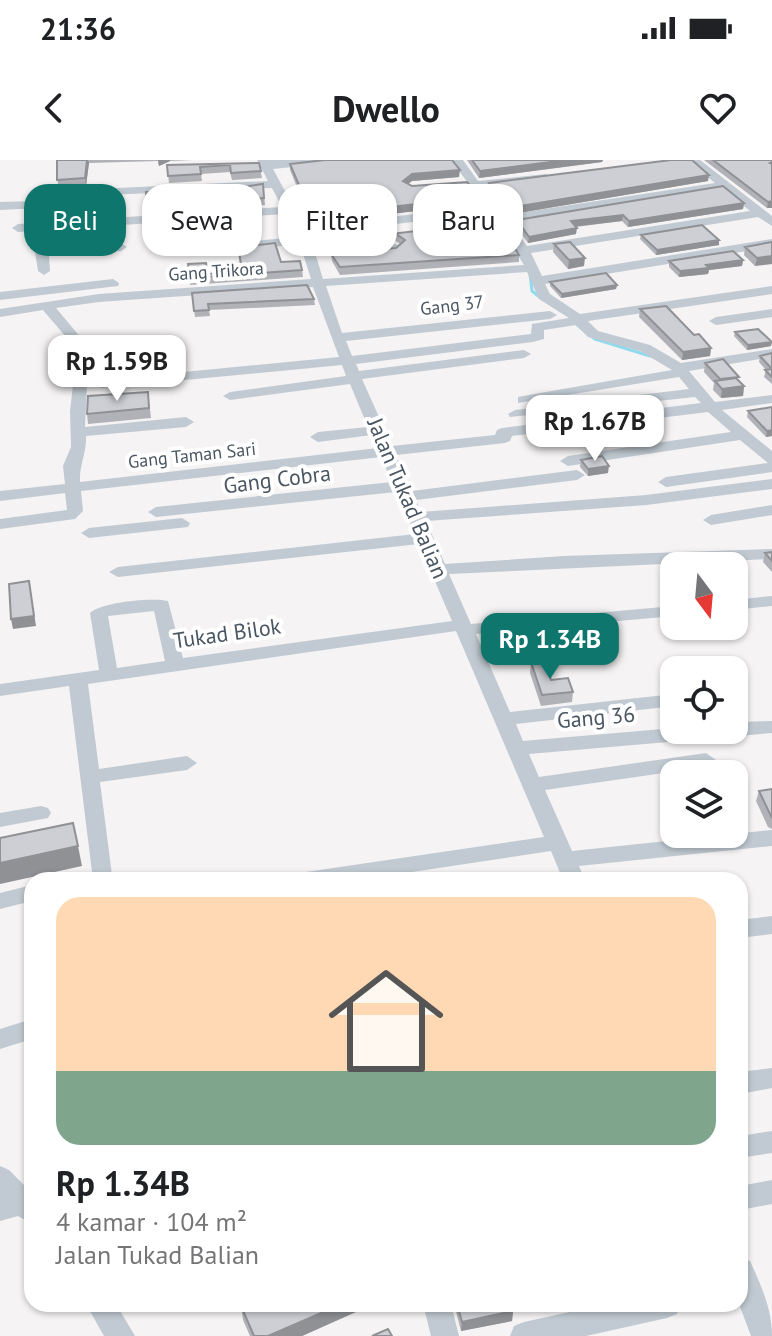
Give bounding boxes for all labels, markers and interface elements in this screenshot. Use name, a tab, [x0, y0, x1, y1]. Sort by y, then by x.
text: 21:36	[40, 9, 116, 48]
text: Dwello	[332, 85, 440, 132]
icon: back	[32, 86, 76, 130]
icon: heart	[696, 86, 740, 130]
chip: Beli	[24, 184, 126, 256]
chip: Sewa	[142, 184, 262, 256]
chip: Filter	[278, 184, 397, 256]
chip: Baru	[413, 184, 523, 256]
street label: Gang Trikora	[167, 256, 265, 286]
street label: Gang 37	[419, 290, 485, 320]
pin: Rp 1.59B	[34, 335, 200, 403]
text: Rp 1.59B	[66, 344, 168, 377]
pin: Rp 1.67B	[512, 395, 678, 463]
text: Rp 1.67B	[544, 404, 646, 437]
street label: Jalan Tukad Balian	[361, 413, 454, 583]
street label: Gang Taman Sari	[127, 437, 257, 473]
street label: Gang Cobra	[222, 459, 332, 499]
north arrow	[660, 552, 748, 640]
map controls	[660, 552, 748, 848]
street label: Tukad Bilok	[171, 612, 283, 654]
pin: Rp 1.34B	[467, 613, 633, 681]
text: Rp 1.34B	[499, 622, 601, 655]
button: locate	[660, 656, 748, 744]
street label: Gang 36	[556, 700, 636, 734]
button: layers	[660, 760, 748, 848]
icon: home	[314, 949, 458, 1093]
text: Rp 1.34B	[56, 1161, 190, 1205]
text: 4 kamar · 104 m²	[56, 1205, 247, 1238]
text: Jalan Tukad Balian	[56, 1238, 259, 1271]

